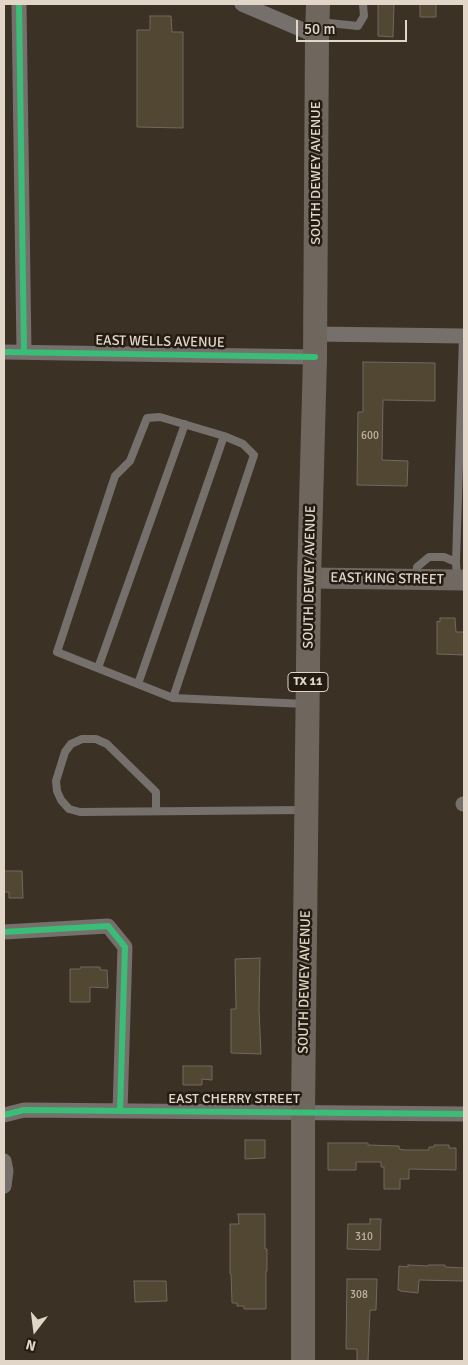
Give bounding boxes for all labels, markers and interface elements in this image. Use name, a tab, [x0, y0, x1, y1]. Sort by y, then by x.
scale bar	[298, 10, 409, 42]
text: 50 m	[304, 20, 335, 38]
street label: SOUTH DEWEY AVENUE	[308, 101, 324, 245]
street label: EAST WELLS AVENUE	[95, 332, 225, 352]
house number: 600	[361, 429, 379, 443]
street label: SOUTH DEWEY AVENUE	[300, 505, 320, 649]
street label: EAST KING STREET	[330, 570, 444, 588]
road number: TX 11	[288, 672, 328, 692]
street label: SOUTH DEWEY AVENUE	[295, 910, 315, 1054]
street label: EAST CHERRY STREET	[168, 1091, 300, 1107]
house number: 310	[355, 1230, 373, 1244]
house number: 308	[350, 1288, 368, 1302]
north arrow	[10, 1305, 60, 1355]
text: N	[24, 1335, 38, 1354]

